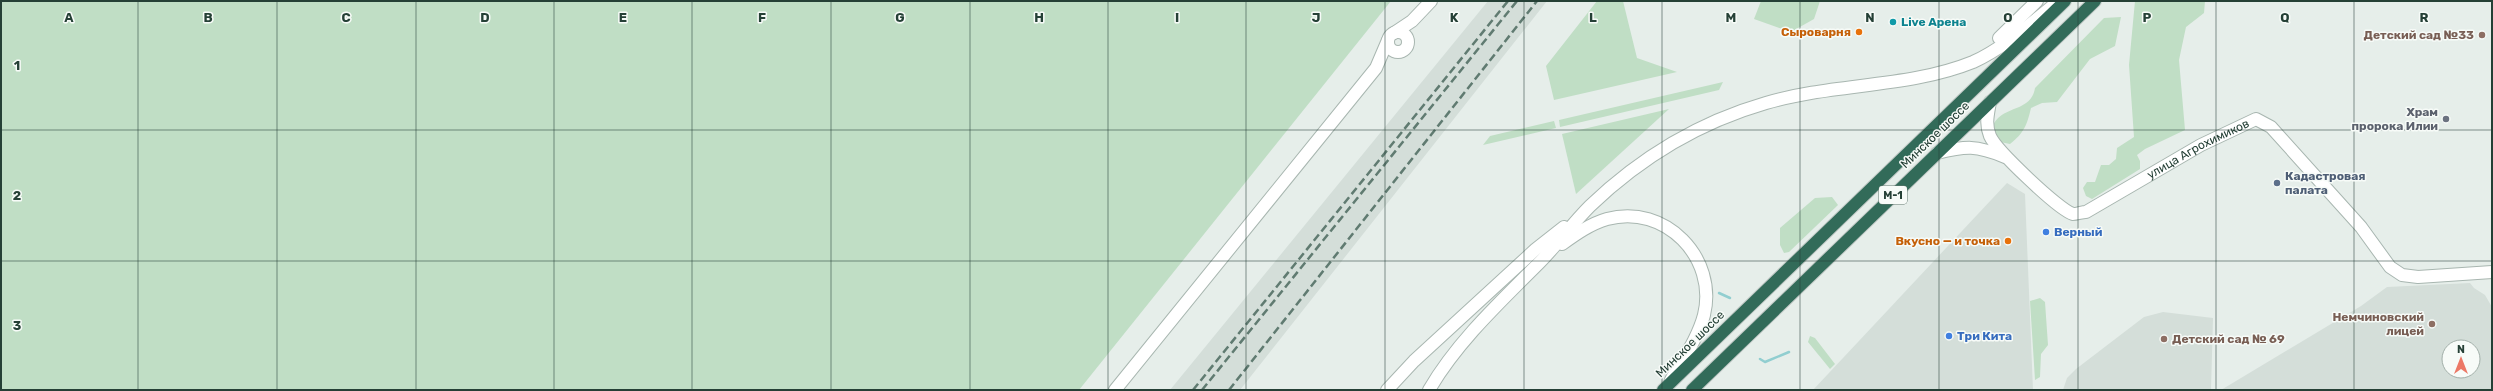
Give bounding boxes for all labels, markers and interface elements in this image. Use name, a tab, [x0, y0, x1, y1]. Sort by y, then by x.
text: A	[64, 10, 74, 25]
text: B	[203, 10, 213, 25]
text: C	[341, 10, 351, 25]
text: D	[480, 10, 490, 25]
text: E	[619, 10, 627, 25]
text: F	[758, 10, 766, 25]
text: G	[895, 10, 905, 25]
text: H	[1034, 10, 1044, 25]
text: I	[1175, 10, 1179, 25]
text: J	[1312, 10, 1320, 25]
text: K	[1450, 10, 1459, 25]
text: L	[1589, 10, 1597, 25]
text: M	[1726, 10, 1736, 25]
text: N	[1865, 10, 1875, 25]
text: O	[2003, 10, 2013, 25]
text: P	[2143, 10, 2152, 25]
text: Q	[2280, 10, 2290, 25]
text: R	[2420, 10, 2429, 25]
place label: Live Арена	[1901, 15, 1966, 29]
marker: Live Арена	[1888, 17, 1898, 27]
place label: Сыроварня	[1781, 25, 1851, 39]
marker: Сыроварня	[1854, 27, 1864, 37]
place label: Детский сад №33	[2364, 28, 2474, 42]
marker: Детский сад №33	[2477, 30, 2487, 40]
text: 1	[14, 58, 20, 73]
street label: Минское шоссе	[1898, 99, 1972, 171]
place label: Храм пророка Илии	[2352, 105, 2438, 133]
marker: Храм пророка Илии	[2441, 114, 2451, 124]
street label: улица Агрохимиков	[2144, 116, 2252, 182]
place label: Кадастровая палата	[2285, 169, 2366, 197]
marker: Кадастровая палата	[2272, 178, 2282, 188]
road number: М-1	[1879, 186, 1907, 204]
text: 2	[13, 188, 21, 203]
place label: Верный	[2054, 225, 2103, 239]
marker: Верный	[2041, 227, 2051, 237]
place label: Вкусно — и точка	[1895, 234, 2000, 248]
marker: Вкусно — и точка	[2003, 236, 2013, 246]
street label: Минское шоссе	[1653, 308, 1727, 380]
place label: Немчиновский лицей	[2332, 310, 2424, 338]
text: 3	[13, 318, 22, 333]
marker: Немчиновский лицей	[2427, 319, 2437, 329]
place label: Три Кита	[1957, 329, 2012, 343]
marker: Три Кита	[1944, 331, 1954, 341]
place label: Детский сад № 69	[2172, 332, 2285, 346]
marker: Детский сад № 69	[2159, 334, 2169, 344]
north arrow	[2441, 339, 2481, 379]
text: N	[2457, 343, 2465, 356]

